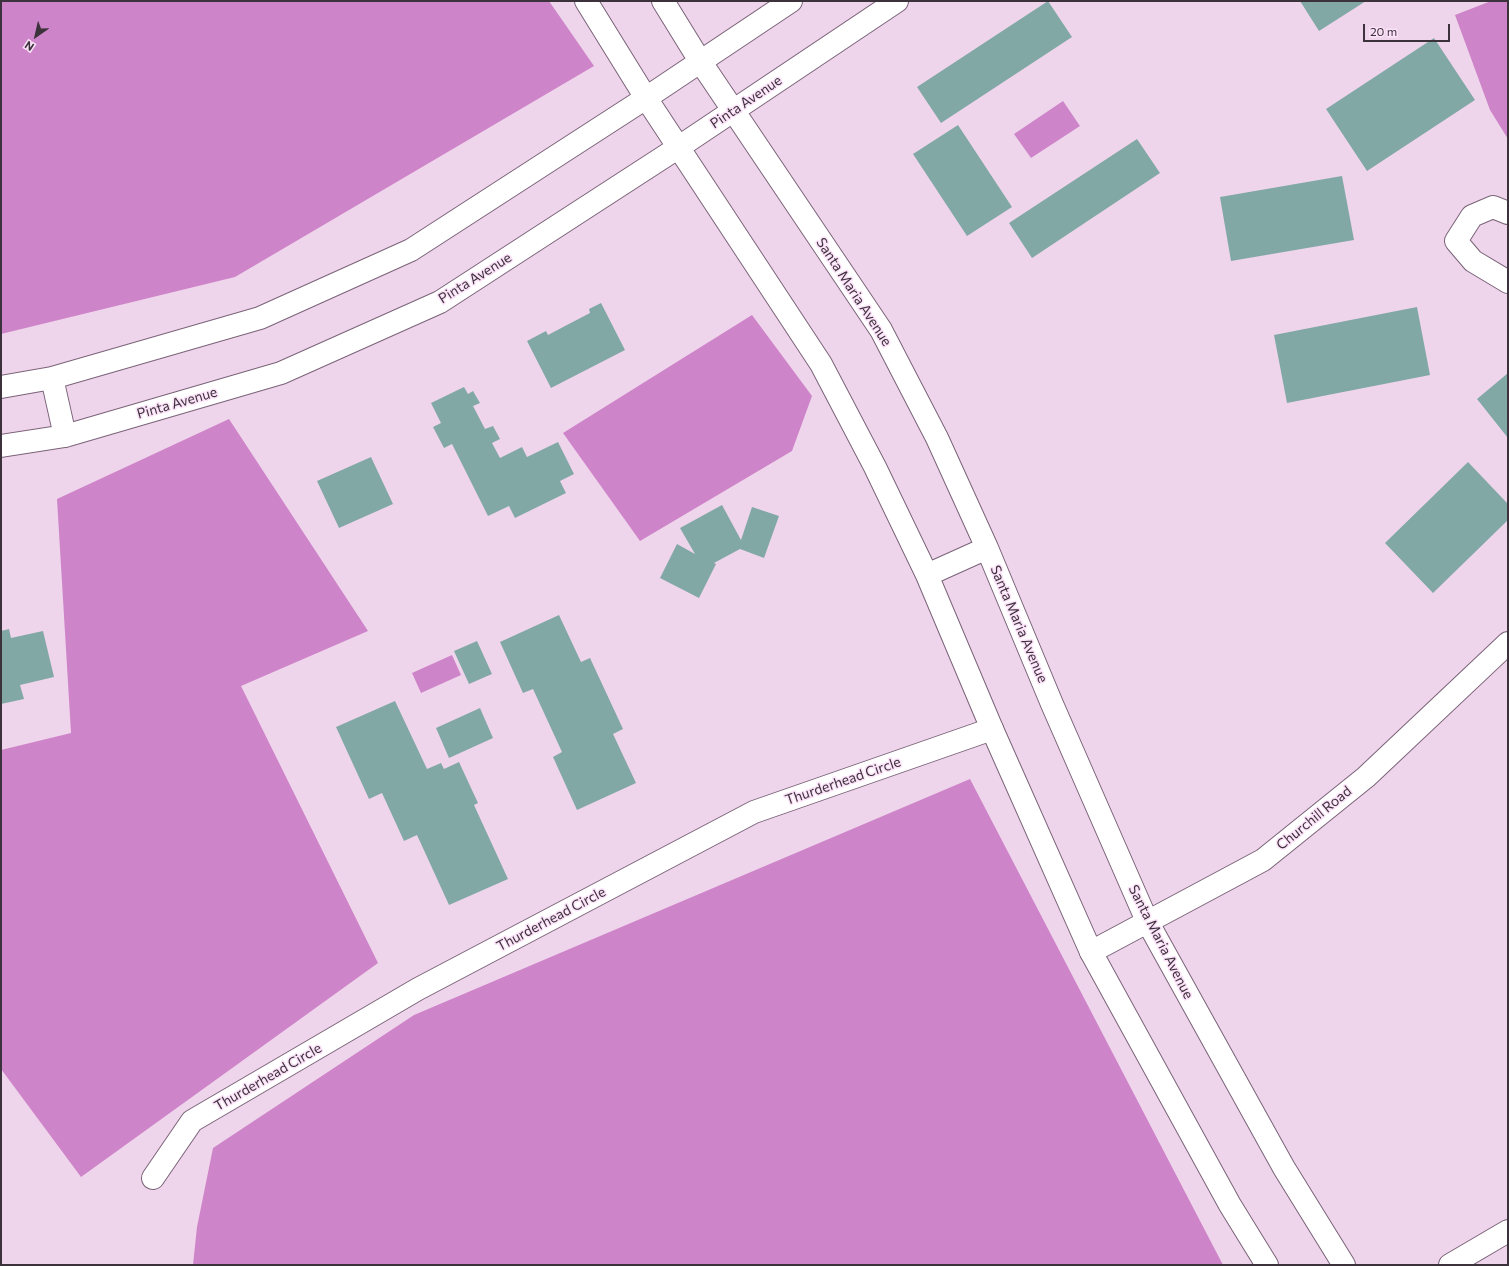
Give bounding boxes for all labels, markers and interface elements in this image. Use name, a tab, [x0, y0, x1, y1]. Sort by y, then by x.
north arrow	[16, 16, 56, 56]
scale bar	[1365, 16, 1452, 42]
text: 20 m	[1370, 24, 1397, 38]
text: N	[22, 39, 36, 54]
street label: Pinta Avenue	[707, 72, 785, 132]
street label: Santa Maria Avenue	[813, 235, 895, 349]
street label: Pinta Avenue	[435, 249, 515, 307]
street label: Pinta Avenue	[135, 384, 219, 422]
street label: Santa Maria Avenue	[987, 563, 1051, 685]
street label: Thurderhead Circle	[783, 753, 903, 809]
street label: Churchill Road	[1273, 783, 1355, 853]
street label: Santa Maria Avenue	[1125, 882, 1197, 1002]
street label: Thurderhead Circle	[494, 883, 608, 955]
street label: Thurderhead Circle	[211, 1039, 325, 1115]

